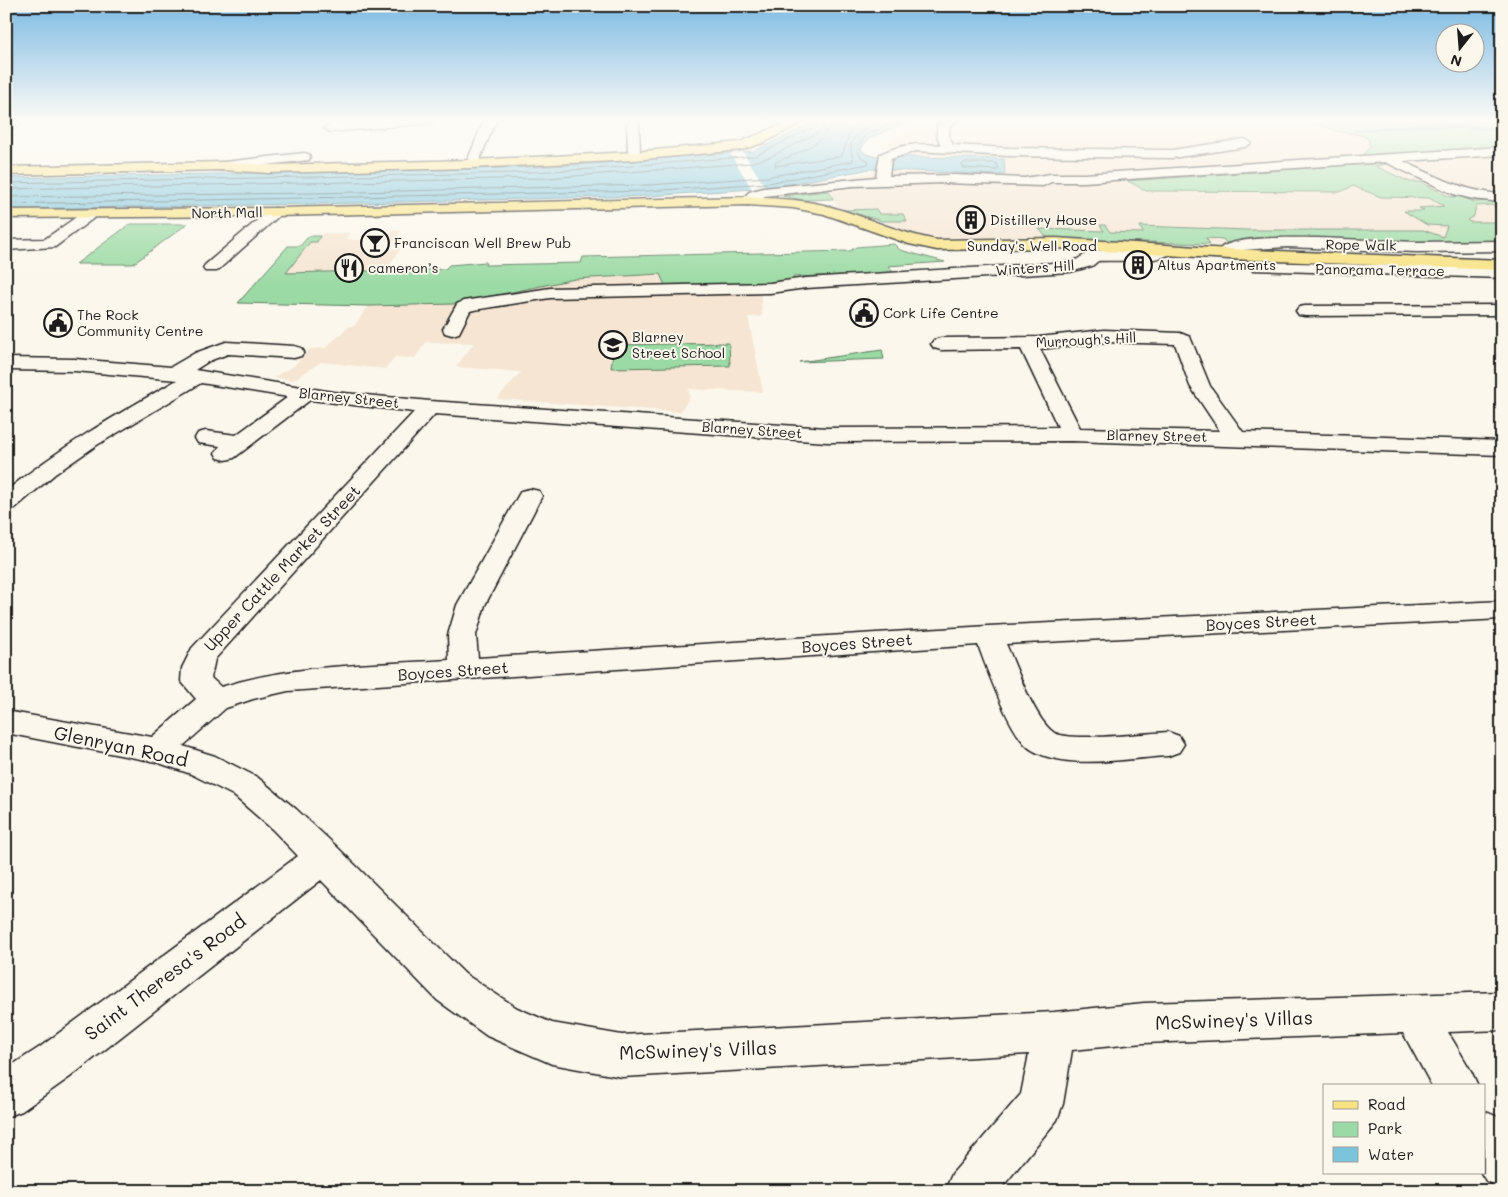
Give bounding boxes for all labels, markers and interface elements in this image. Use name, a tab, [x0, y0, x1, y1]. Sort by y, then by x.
north arrow	[1436, 22, 1486, 72]
text: N	[1448, 50, 1464, 72]
street label: North Mall	[191, 202, 263, 223]
building icon: Distillery House	[956, 205, 986, 235]
place label: Distillery House	[990, 210, 1097, 229]
bar icon: Franciscan Well Brew Pub	[360, 228, 390, 258]
place label: Franciscan Well Brew Pub	[394, 233, 571, 252]
street label: Rope Walk	[1325, 234, 1397, 255]
street label: Sunday's Well Road	[967, 236, 1097, 255]
building icon: Altus Apartments	[1123, 250, 1153, 280]
restaurant icon: cameron’s	[334, 253, 364, 283]
street label: Winters Hill	[995, 255, 1075, 280]
place label: Altus Apartments	[1157, 255, 1276, 274]
place label: cameron’s	[368, 258, 439, 277]
street label: Panorama Terrace	[1315, 259, 1445, 280]
public building icon: Cork Life Centre	[849, 298, 879, 328]
place label: Cork Life Centre	[883, 303, 999, 322]
place label: The Rock Community Centre	[77, 305, 204, 340]
public building icon: The Rock Community Centre	[43, 308, 73, 338]
place label: Blarney Street School	[632, 327, 725, 362]
street label: Murrough's Hill	[1035, 327, 1137, 352]
school or university icon: Blarney Street School	[598, 330, 628, 360]
street label: Blarney Street	[298, 383, 400, 412]
street label: Blarney Street	[701, 417, 803, 442]
street label: Blarney Street	[1106, 425, 1208, 446]
street label: Upper Cattle Market Street	[199, 480, 364, 655]
street label: Boyces Street	[1205, 608, 1317, 635]
street label: Boyces Street	[801, 628, 913, 657]
street label: Boyces Street	[397, 656, 509, 685]
street label: Glenryan Road	[52, 719, 190, 772]
street label: Saint Theresa's Road	[79, 908, 250, 1045]
street label: McSwiney's Villas	[1155, 1004, 1313, 1035]
street label: McSwiney's Villas	[619, 1034, 777, 1065]
legend	[1323, 1084, 1486, 1174]
text: Road	[1368, 1094, 1405, 1114]
text: Park	[1368, 1118, 1402, 1138]
text: Water	[1368, 1144, 1414, 1164]

